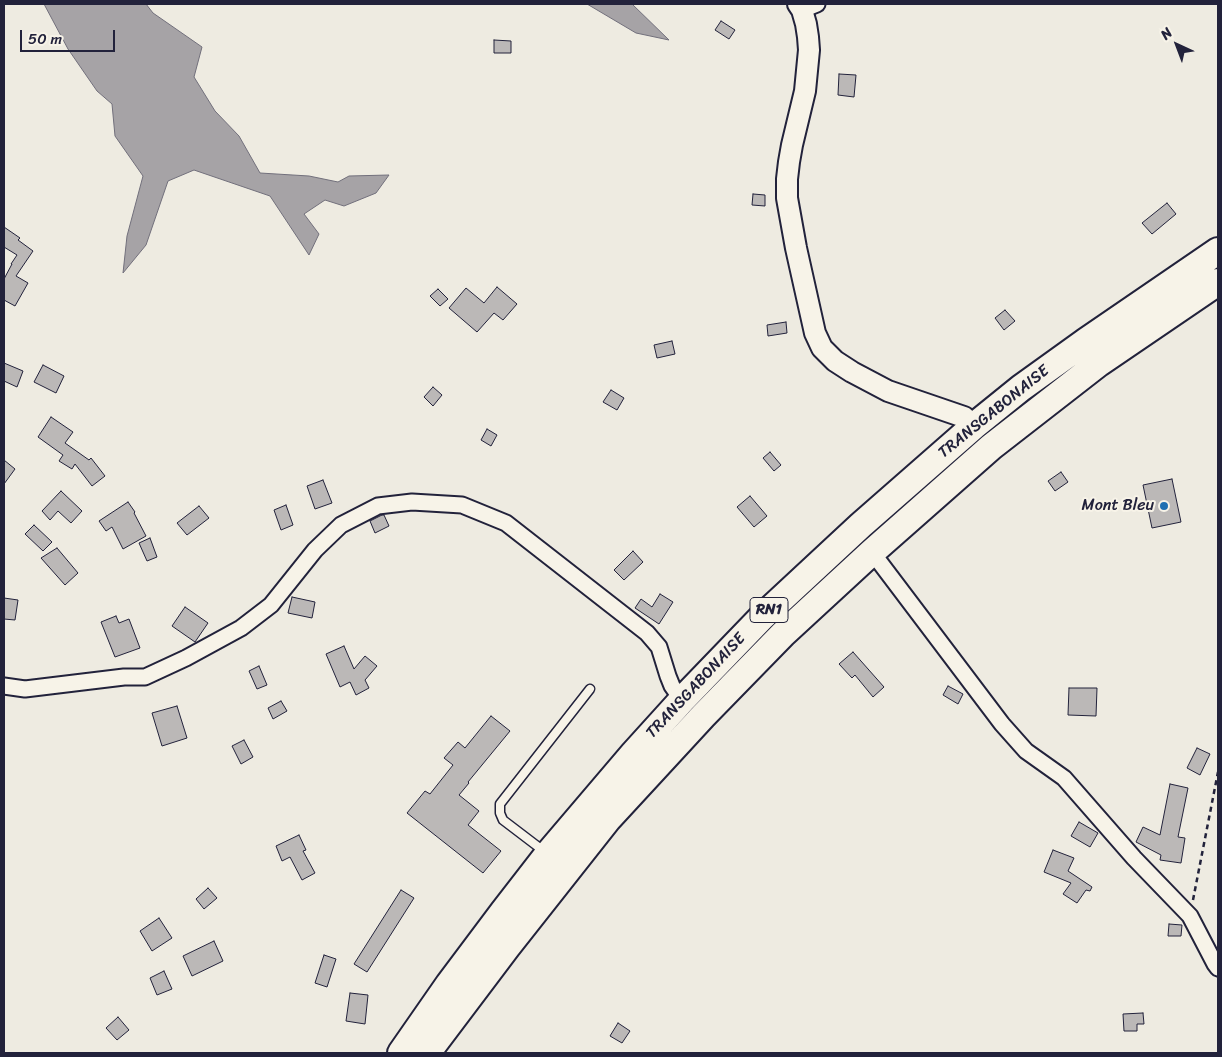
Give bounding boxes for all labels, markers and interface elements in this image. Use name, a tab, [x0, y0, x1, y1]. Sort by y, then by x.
scale bar	[22, 20, 118, 52]
north arrow	[1152, 20, 1202, 70]
text: N	[1154, 21, 1178, 46]
text: 50 m	[28, 26, 62, 52]
street label: TRANSGABONAISE	[935, 361, 1053, 463]
place label: Mont Bleu	[1082, 496, 1154, 516]
marker: Mont Bleu	[1158, 500, 1170, 512]
road number: RN1	[750, 598, 788, 622]
street label: TRANSGABONAISE	[642, 629, 750, 743]

